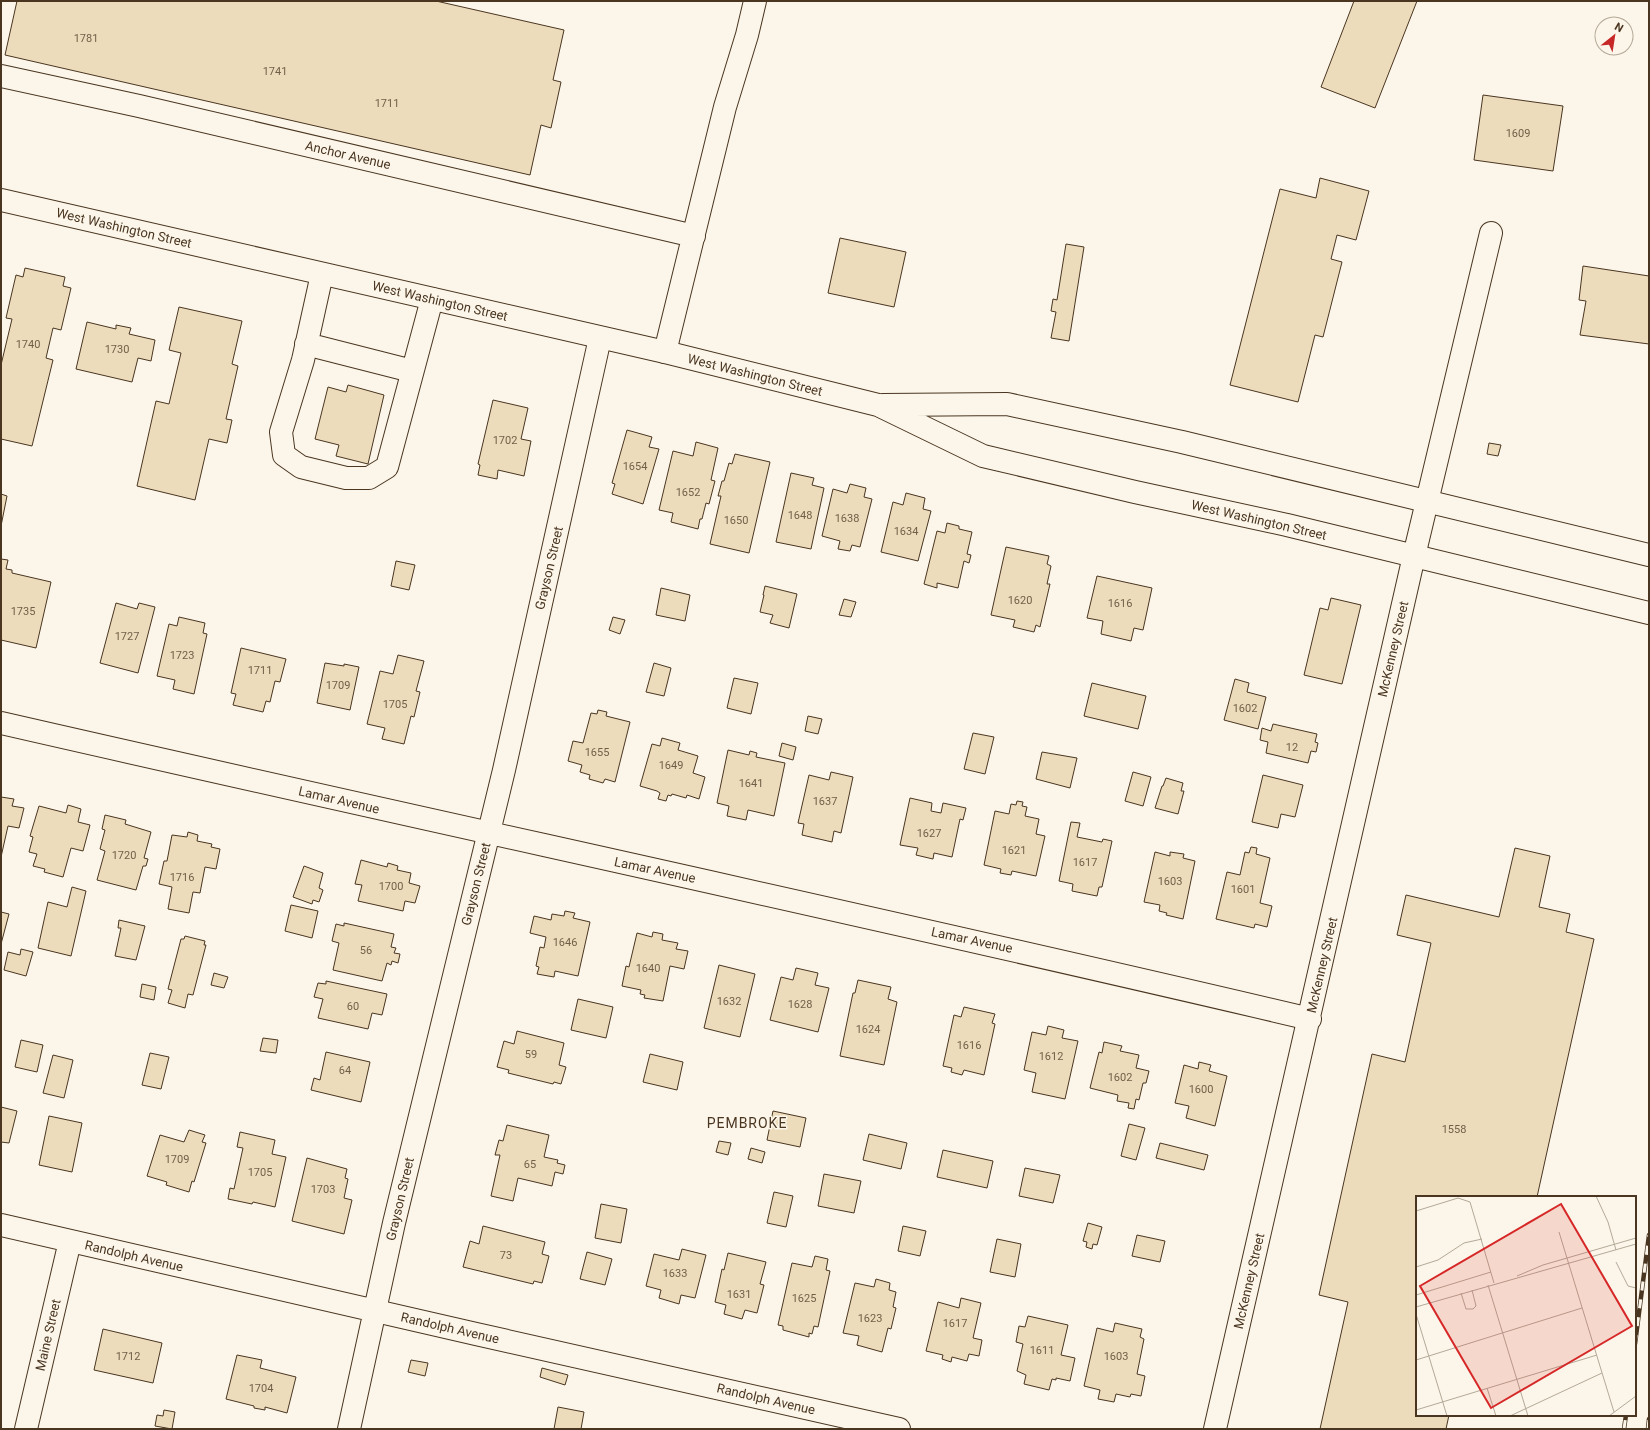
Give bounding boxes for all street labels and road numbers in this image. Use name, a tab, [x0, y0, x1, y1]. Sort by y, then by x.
street label: Anchor Avenue	[304, 138, 392, 172]
street label: West Washington Street	[55, 205, 193, 251]
street label: West Washington Street	[371, 278, 509, 324]
street label: West Washington Street	[686, 351, 824, 399]
street label: West Washington Street	[1190, 497, 1328, 543]
street label: Grayson Street	[532, 525, 566, 611]
street label: McKenney Street	[1375, 600, 1411, 698]
street label: Lamar Avenue	[297, 783, 381, 817]
street label: Grayson Street	[458, 841, 494, 927]
street label: Lamar Avenue	[613, 854, 697, 886]
street label: McKenney Street	[1304, 916, 1340, 1014]
street label: Lamar Avenue	[930, 924, 1014, 956]
street label: Grayson Street	[383, 1156, 417, 1242]
street label: McKenney Street	[1231, 1232, 1267, 1330]
street label: Randolph Avenue	[83, 1237, 185, 1275]
street label: Maine Street	[32, 1298, 64, 1372]
street label: Randolph Avenue	[399, 1309, 501, 1347]
street label: Randolph Avenue	[715, 1380, 817, 1418]

